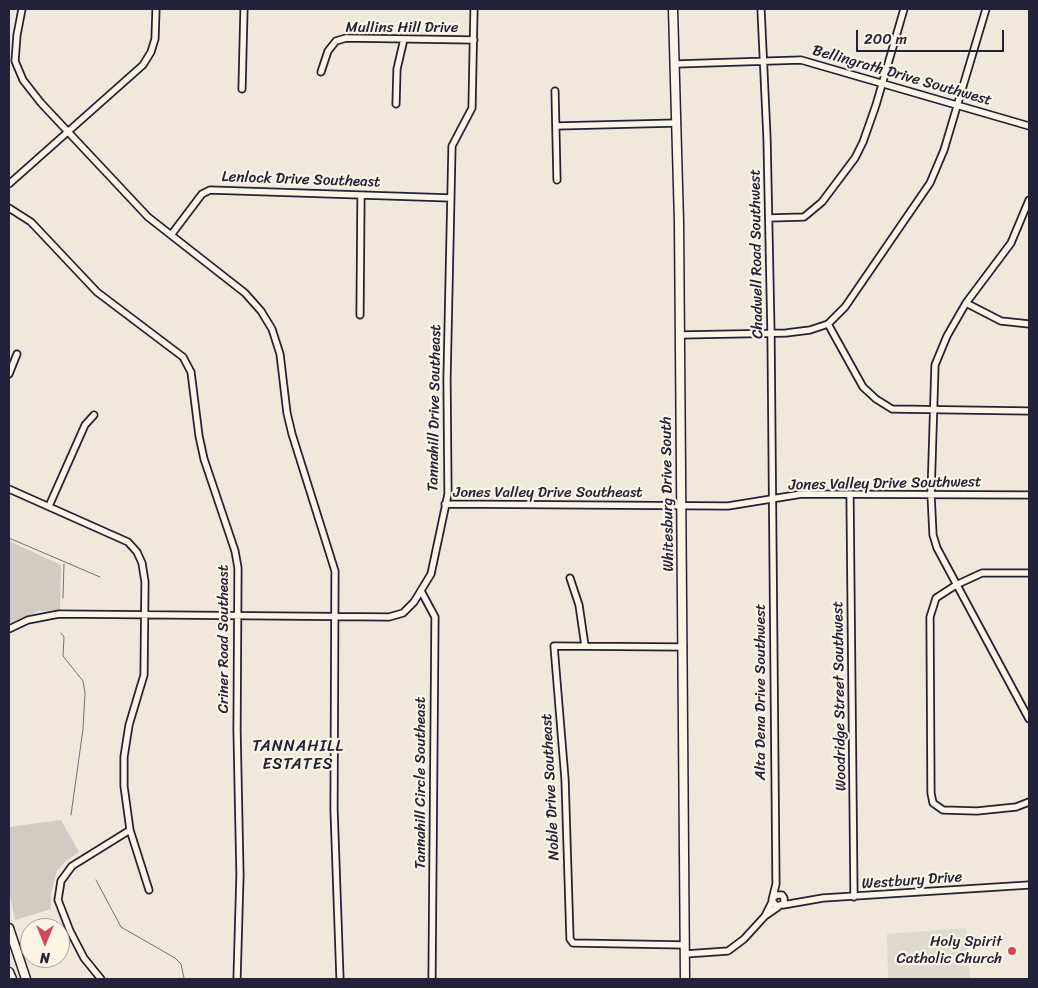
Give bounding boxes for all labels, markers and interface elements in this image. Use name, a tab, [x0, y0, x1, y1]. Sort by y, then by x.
street label: Mullins Hill Drive	[345, 19, 459, 37]
scale bar	[858, 20, 1006, 52]
text: 200 m	[864, 26, 907, 52]
street label: Bellingrath Drive Southwest	[810, 42, 994, 110]
street label: Lenlock Drive Southeast	[221, 168, 381, 192]
street label: Chadwell Road Southwest	[747, 169, 767, 339]
street label: Tannahill Drive Southeast	[425, 324, 445, 492]
street label: Whitesburg Drive South	[658, 416, 678, 572]
street label: Jones Valley Drive Southwest	[788, 473, 982, 495]
street label: Jones Valley Drive Southeast	[453, 484, 643, 502]
street label: Criner Road Southeast	[215, 565, 233, 713]
street label: Woodridge Street Southwest	[829, 601, 851, 791]
street label: Alta Dena Drive Southwest	[752, 604, 770, 780]
street label: Tannahill Circle Southeast	[412, 697, 430, 869]
street label: Noble Drive Southeast	[538, 713, 564, 861]
district label: TANNAHILL ESTATES	[252, 737, 344, 775]
street label: Westbury Drive	[861, 869, 963, 893]
north arrow	[20, 918, 70, 968]
place label: Holy Spirit Catholic Church	[897, 933, 1002, 968]
text: N	[40, 945, 50, 970]
marker: Holy Spirit Catholic Church	[1006, 945, 1018, 957]

